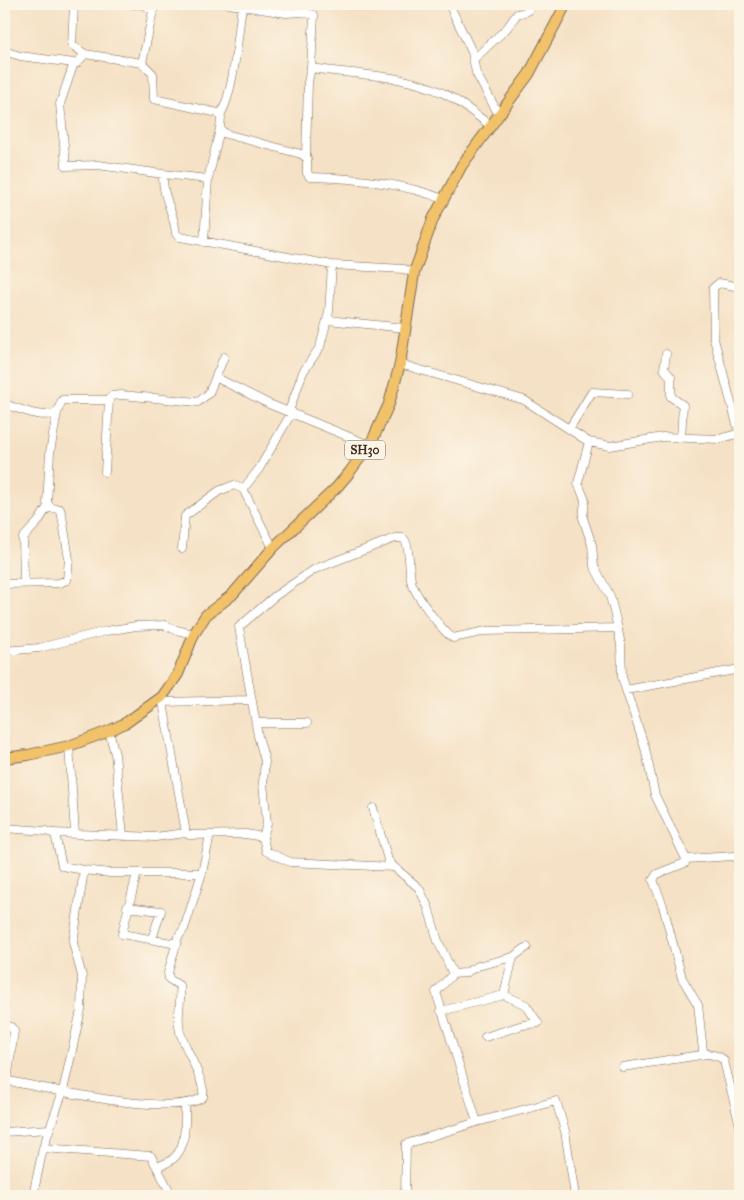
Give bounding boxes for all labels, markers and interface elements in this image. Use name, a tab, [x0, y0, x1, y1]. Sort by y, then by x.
road number: SH30	[345, 440, 385, 460]

